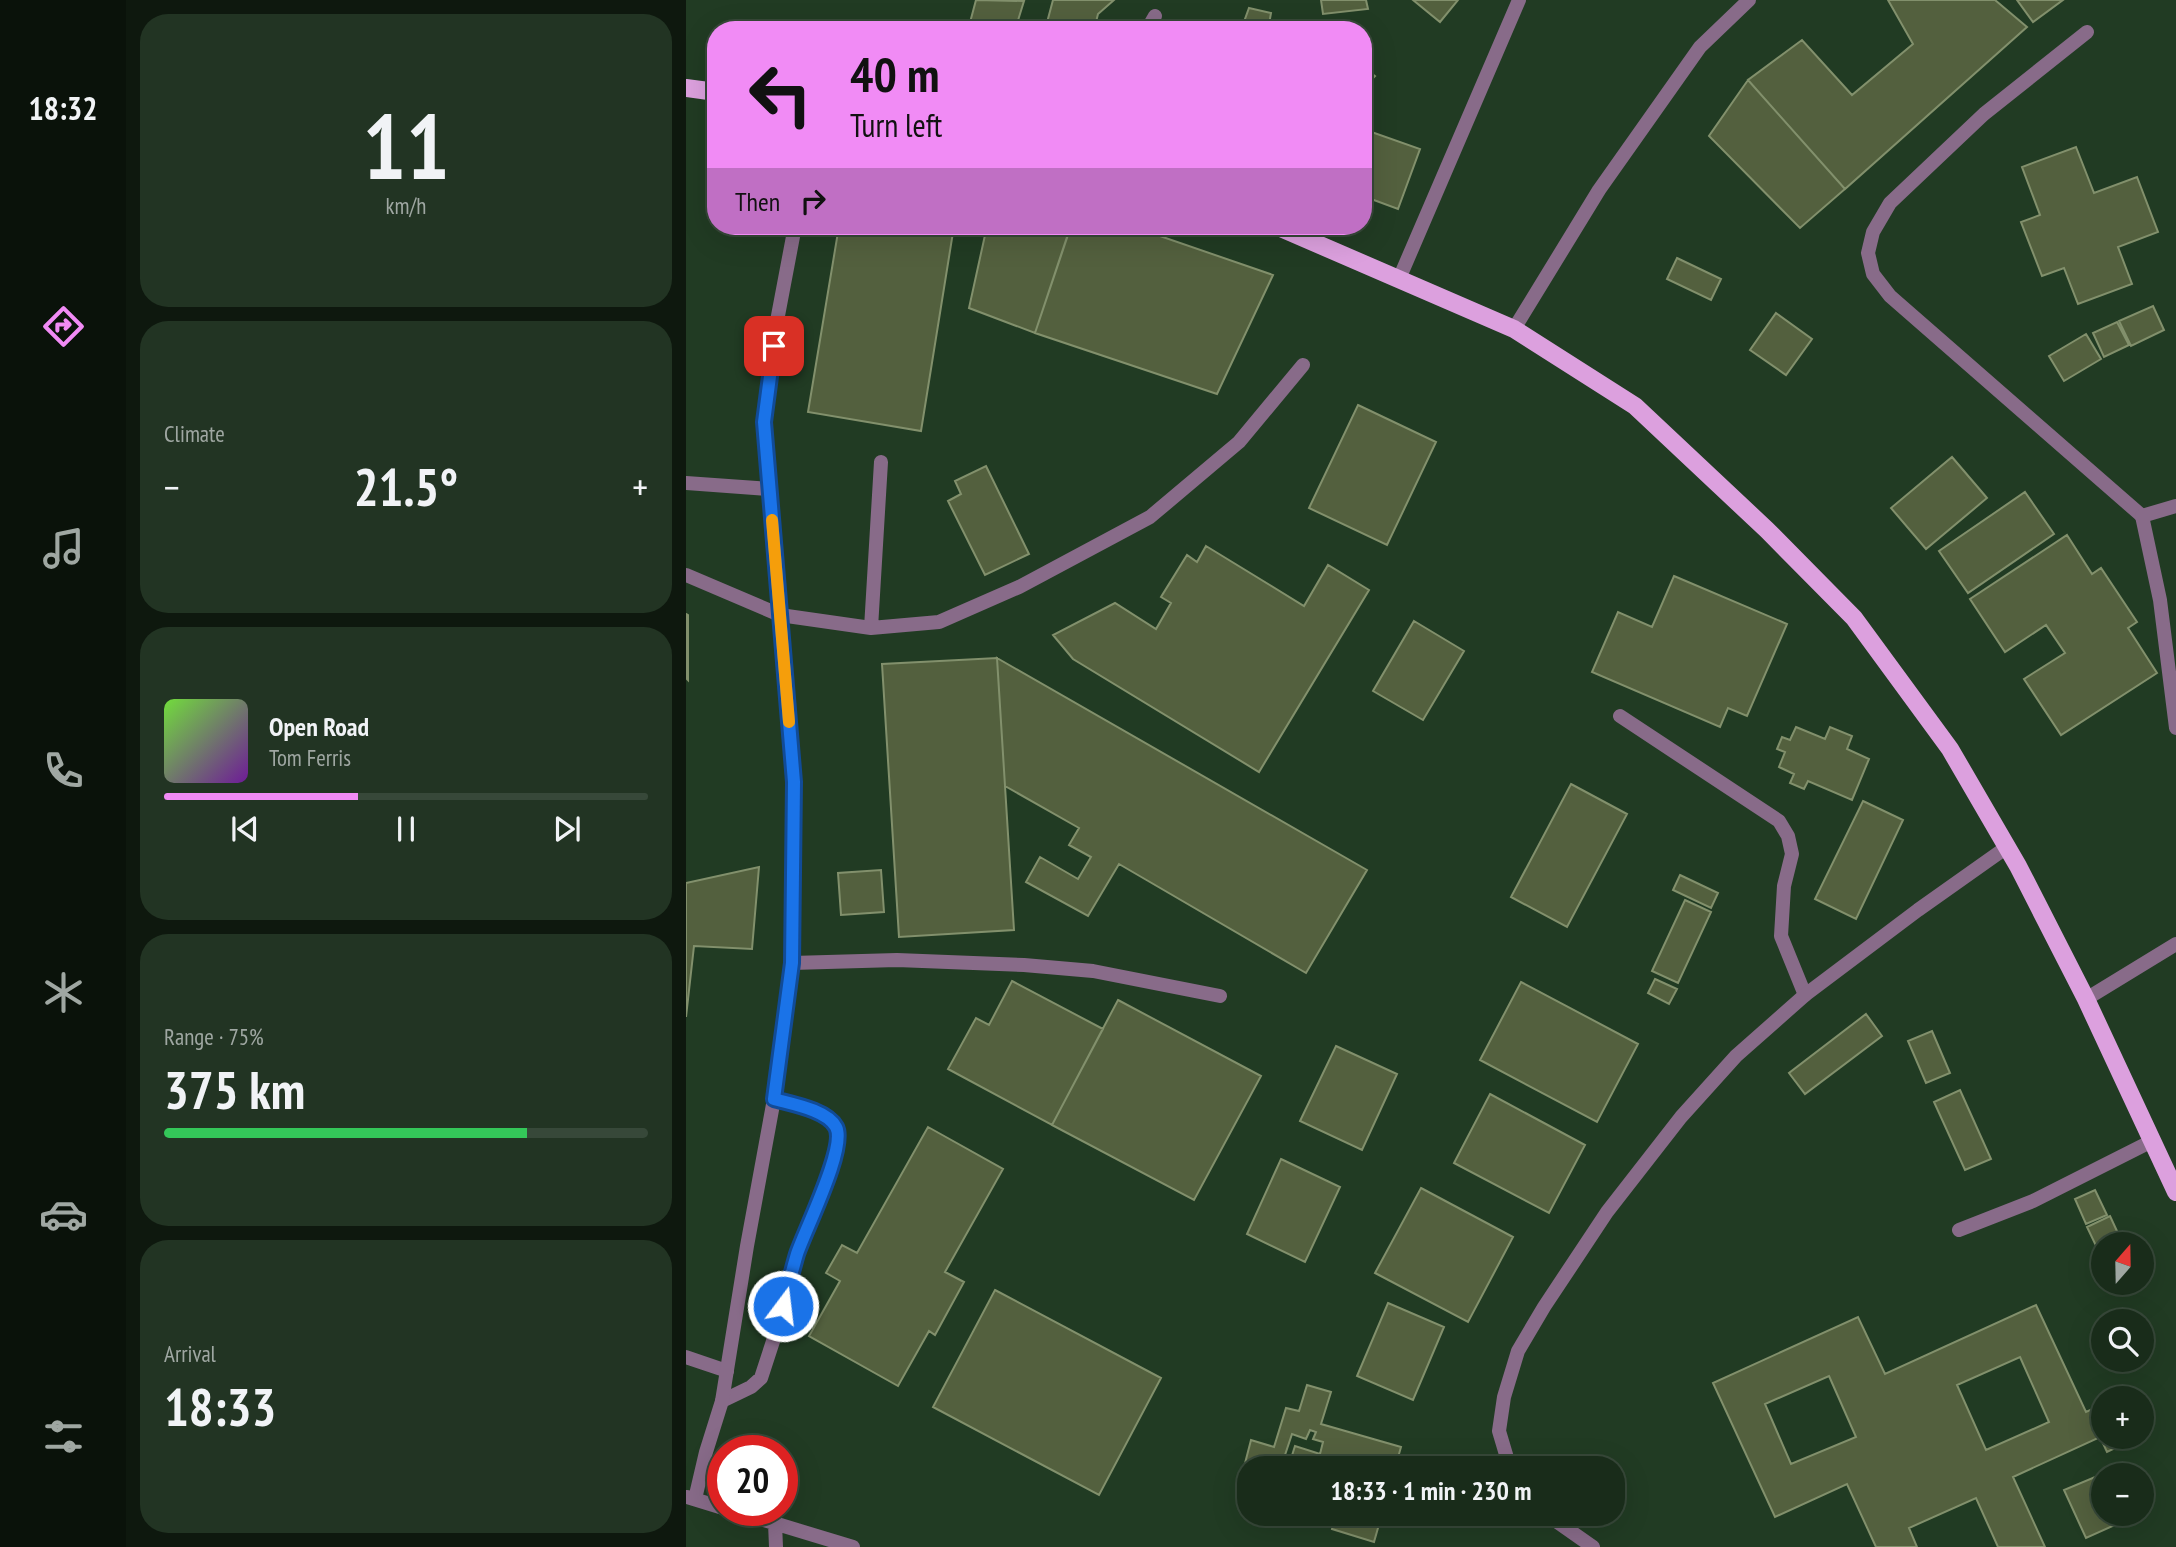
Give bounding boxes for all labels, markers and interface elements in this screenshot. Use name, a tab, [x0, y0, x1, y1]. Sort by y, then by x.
text: 40 m	[850, 42, 939, 106]
icon: left	[735, 49, 826, 140]
text: 11	[363, 86, 450, 204]
text: 18:32	[28, 87, 98, 129]
text: Turn left	[850, 104, 942, 146]
icon: right	[794, 182, 832, 220]
text: Then	[735, 185, 780, 218]
text: km/h	[386, 191, 426, 220]
icon: directions	[39, 302, 88, 351]
pin	[744, 316, 804, 376]
icon: arrive	[755, 327, 793, 365]
text: Climate	[164, 419, 225, 448]
text: 21.5°	[354, 453, 458, 520]
text: −	[164, 462, 180, 511]
text: +	[632, 462, 648, 511]
icon: music	[39, 524, 88, 573]
text: Open Road	[269, 710, 369, 743]
text: Tom Ferris	[269, 743, 351, 772]
icon: phone	[39, 746, 88, 795]
icon: previous	[226, 810, 264, 848]
icon: pause	[387, 810, 425, 848]
icon: next	[548, 810, 586, 848]
icon: climate	[39, 968, 88, 1017]
text: Range · 75%	[164, 1022, 264, 1051]
text: 375 km	[164, 1056, 305, 1123]
icon: car	[39, 1190, 88, 1239]
north arrow	[2091, 1232, 2154, 1295]
map controls	[2091, 1232, 2154, 1526]
position arrow	[746, 1269, 820, 1343]
button: search	[2091, 1309, 2154, 1372]
text: Arrival	[164, 1339, 216, 1368]
text: 18:33	[164, 1373, 276, 1440]
button: +	[2091, 1386, 2154, 1449]
icon: filters	[39, 1412, 88, 1461]
speed limit sign: 20	[707, 1435, 798, 1526]
button: −	[2091, 1463, 2154, 1526]
text: 18:33 · 1 min · 230 m	[1331, 1474, 1531, 1507]

